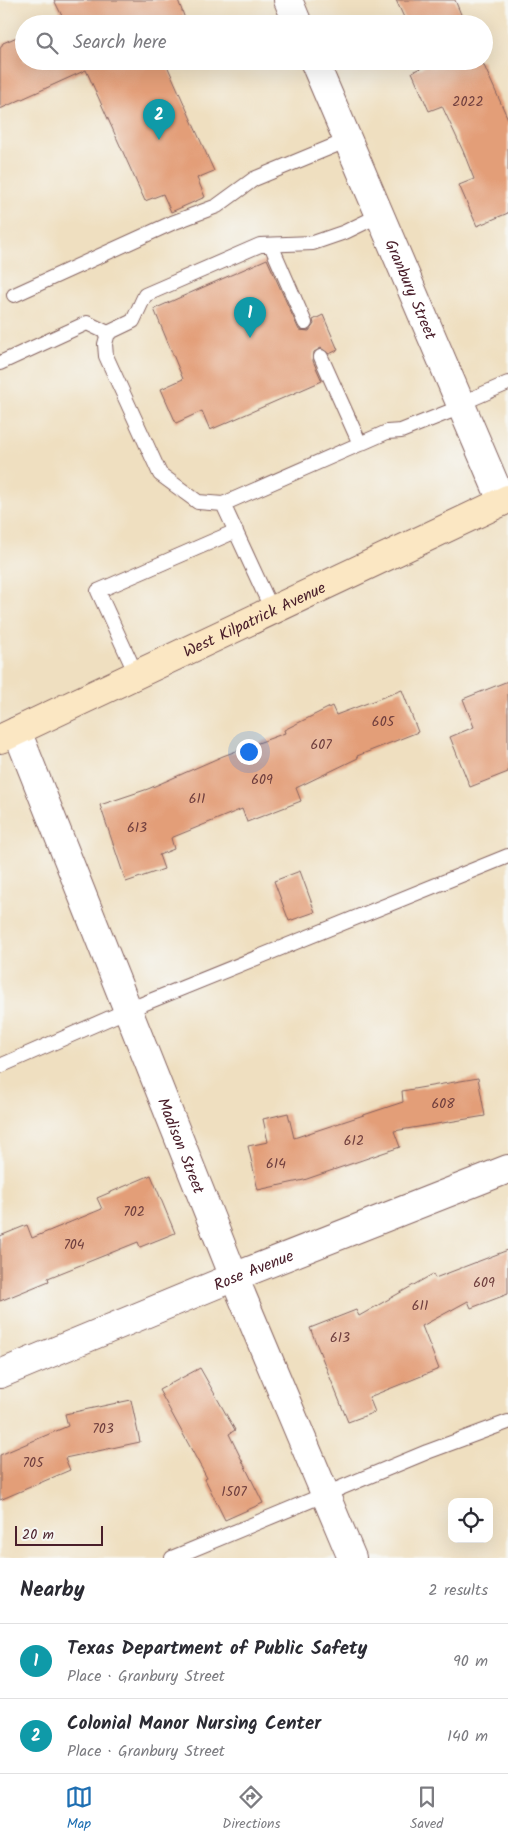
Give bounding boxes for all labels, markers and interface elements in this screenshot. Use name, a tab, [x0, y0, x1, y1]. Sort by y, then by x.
search box	[15, 15, 493, 70]
text: Search here	[73, 28, 167, 58]
icon: search	[33, 29, 61, 57]
house number: 2022	[452, 91, 484, 113]
pin: 2	[143, 99, 175, 140]
street label: Granbury Street	[378, 235, 443, 345]
pin: 1	[234, 297, 266, 338]
street label: West Kilpatrick Avenue	[179, 576, 330, 665]
house number: 605	[372, 711, 396, 733]
house number: 607	[310, 734, 332, 756]
your location	[236, 739, 262, 765]
house number: 609	[251, 769, 273, 791]
house number: 611	[189, 788, 205, 810]
house number: 613	[127, 817, 147, 839]
house number: 608	[431, 1093, 455, 1115]
street label: Madison Street	[150, 1094, 211, 1199]
house number: 612	[344, 1130, 364, 1152]
house number: 614	[266, 1153, 286, 1175]
house number: 702	[123, 1201, 145, 1223]
house number: 704	[63, 1234, 85, 1256]
street label: Rose Avenue	[210, 1244, 298, 1298]
house number: 609	[473, 1272, 495, 1294]
house number: 611	[412, 1295, 428, 1317]
house number: 613	[330, 1327, 350, 1349]
house number: 703	[92, 1418, 114, 1440]
house number: 705	[23, 1452, 45, 1474]
house number: 1507	[221, 1481, 247, 1503]
map controls	[448, 1498, 493, 1543]
button: locate	[448, 1498, 493, 1543]
scale bar	[15, 1523, 102, 1546]
text: 20 m	[22, 1524, 54, 1546]
text: Nearby	[20, 1574, 85, 1607]
text: 2 results	[428, 1578, 488, 1603]
text: Texas Department of Public Safety	[67, 1634, 367, 1664]
text: 1	[34, 1649, 38, 1674]
text: 90 m	[453, 1649, 488, 1674]
text: Place · Granbury Street	[67, 1664, 225, 1689]
text: Colonial Manor Nursing Center	[67, 1709, 321, 1739]
text: 2	[31, 1724, 41, 1749]
text: 140 m	[447, 1724, 488, 1749]
text: Place · Granbury Street	[67, 1739, 225, 1764]
tab: Map	[65, 1783, 93, 1835]
tab: Directions	[222, 1783, 280, 1835]
tab: Saved	[410, 1783, 443, 1835]

